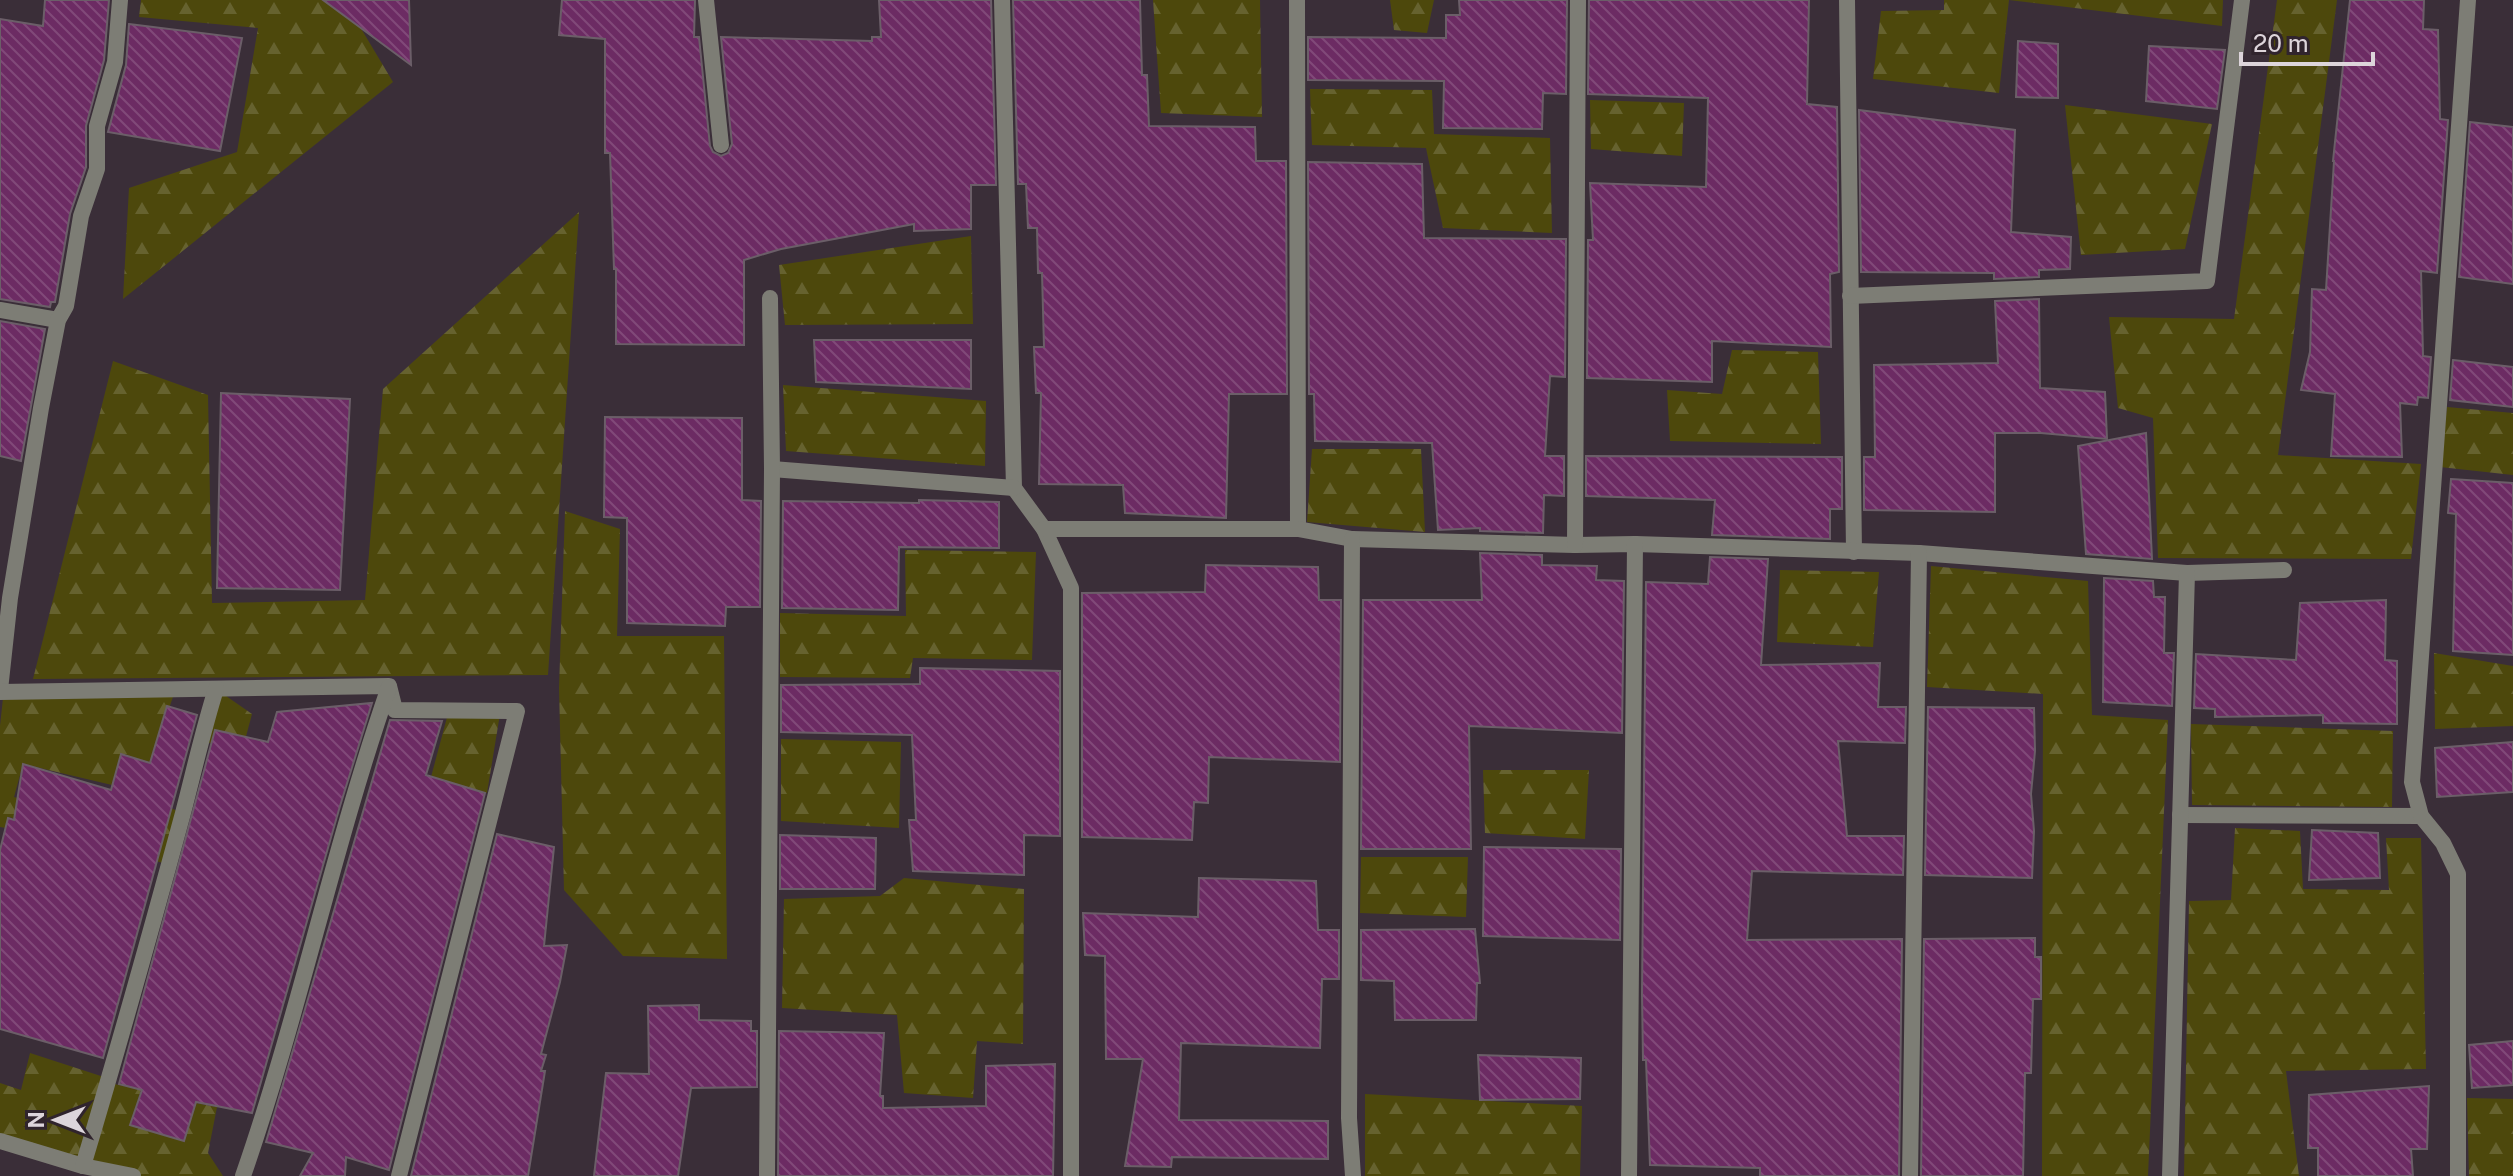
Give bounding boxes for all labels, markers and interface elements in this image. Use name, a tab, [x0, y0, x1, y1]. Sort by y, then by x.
scale bar	[2241, 16, 2373, 66]
text: 20 m	[2253, 29, 2309, 57]
north arrow	[16, 1080, 96, 1160]
text: N	[23, 1111, 49, 1129]

